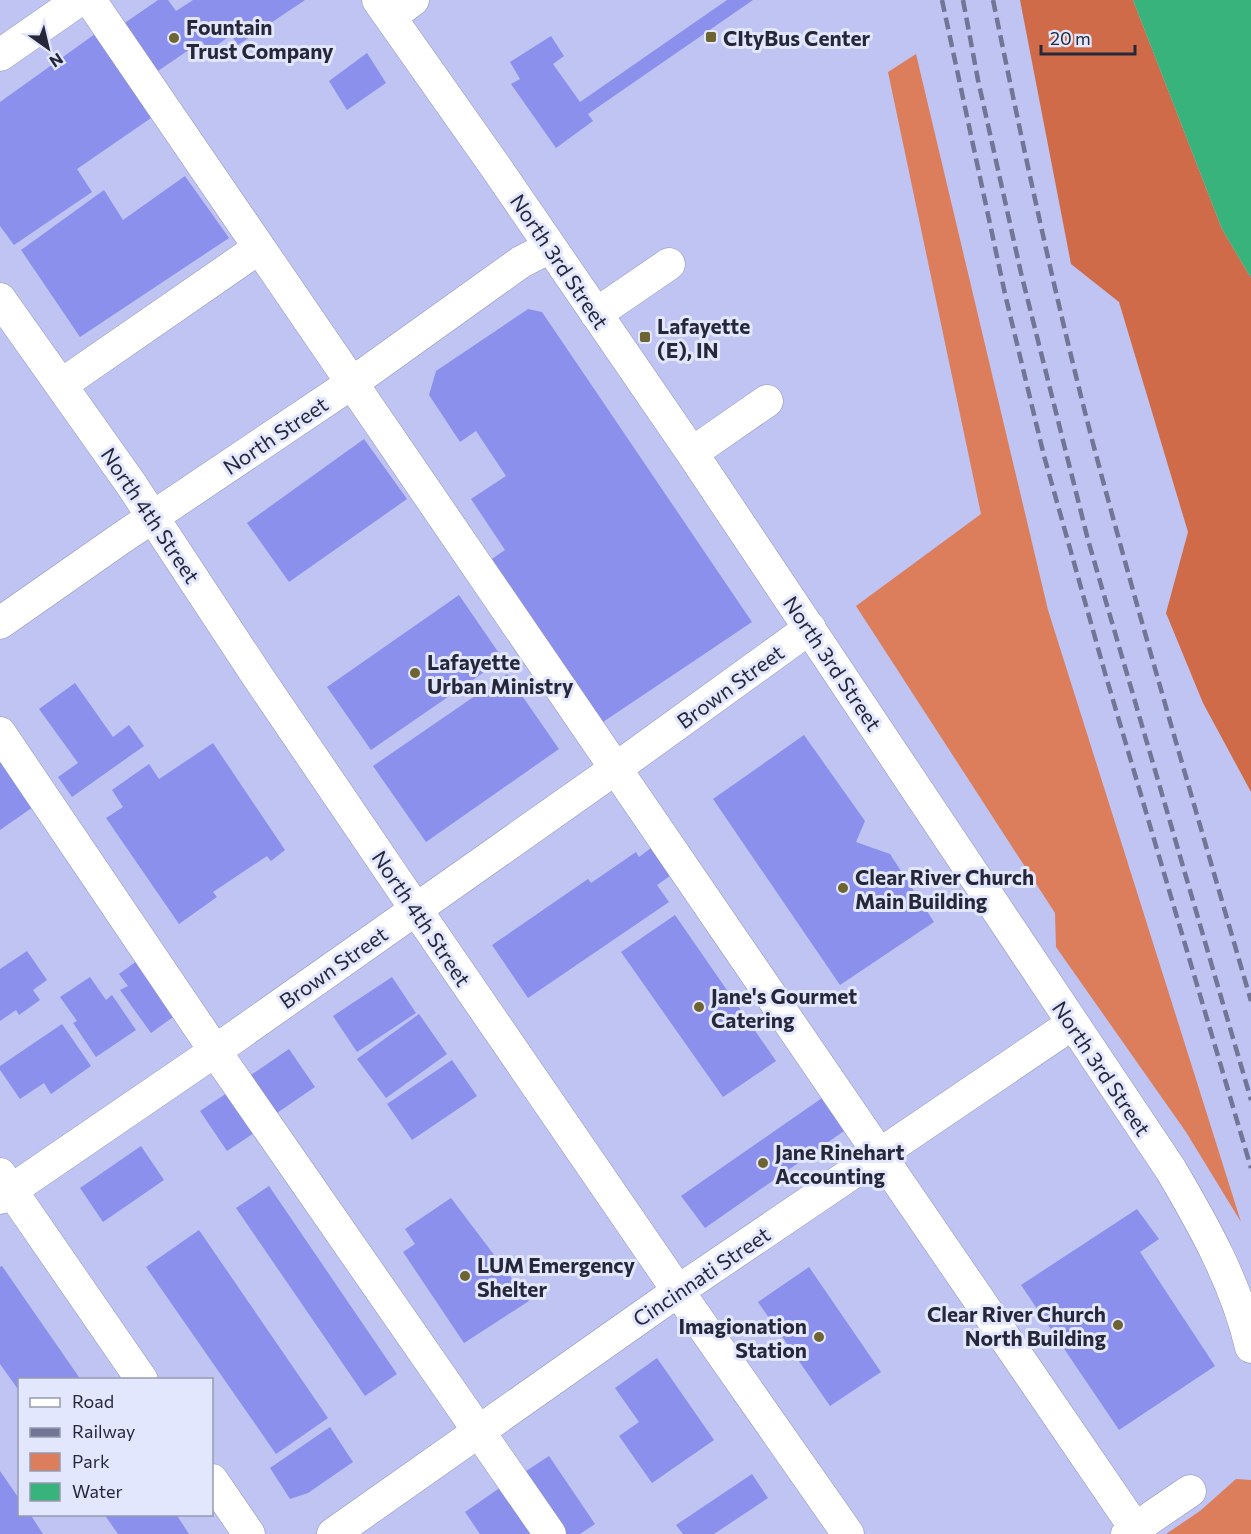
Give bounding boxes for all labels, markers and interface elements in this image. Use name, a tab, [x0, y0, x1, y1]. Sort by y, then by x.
place label: Fountain Trust Company	[186, 14, 334, 63]
north arrow	[18, 18, 78, 78]
scale bar	[1041, 18, 1136, 56]
place label: CItyBus Center	[723, 25, 870, 50]
text: 20 m	[1050, 27, 1091, 49]
marker: CItyBus Center	[704, 30, 718, 44]
marker: Fountain Trust Company	[167, 31, 181, 45]
text: N	[46, 50, 67, 72]
street label: North 3rd Street	[506, 189, 614, 333]
place label: Lafayette (E), IN	[657, 313, 750, 362]
marker: Lafayette (E), IN	[638, 330, 652, 344]
street label: North Street	[218, 391, 332, 479]
street label: North 4th Street	[96, 442, 206, 588]
street label: North 3rd Street	[779, 591, 887, 735]
street label: Brown Street	[672, 639, 788, 733]
place label: Lafayette Urban Ministry	[427, 649, 574, 698]
marker: Lafayette Urban Ministry	[408, 666, 422, 680]
street label: North 4th Street	[367, 845, 477, 991]
place label: Clear River Church Main Building	[855, 864, 1034, 913]
marker: Clear River Church Main Building	[836, 881, 850, 895]
street label: Brown Street	[274, 921, 392, 1013]
place label: Jane's Gourmet Catering	[711, 983, 857, 1032]
street label: North 3rd Street	[1048, 996, 1156, 1140]
marker: Jane's Gourmet Catering	[692, 1000, 706, 1014]
place label: Jane Rinehart Accounting	[775, 1139, 904, 1188]
marker: Jane Rinehart Accounting	[756, 1156, 770, 1170]
street label: Cincinnati Street	[628, 1221, 774, 1331]
place label: LUM Emergency Shelter	[477, 1252, 636, 1301]
marker: LUM Emergency Shelter	[458, 1269, 472, 1283]
place label: Clear River Church North Building	[927, 1301, 1106, 1350]
place label: Imagionation Station	[678, 1313, 807, 1362]
marker: Clear River Church North Building	[1111, 1318, 1125, 1332]
marker: Imagionation Station	[812, 1330, 826, 1344]
legend	[18, 1378, 213, 1516]
text: Road	[72, 1390, 114, 1412]
text: Railway	[72, 1420, 135, 1442]
text: Park	[72, 1450, 110, 1472]
text: Water	[72, 1480, 123, 1502]

